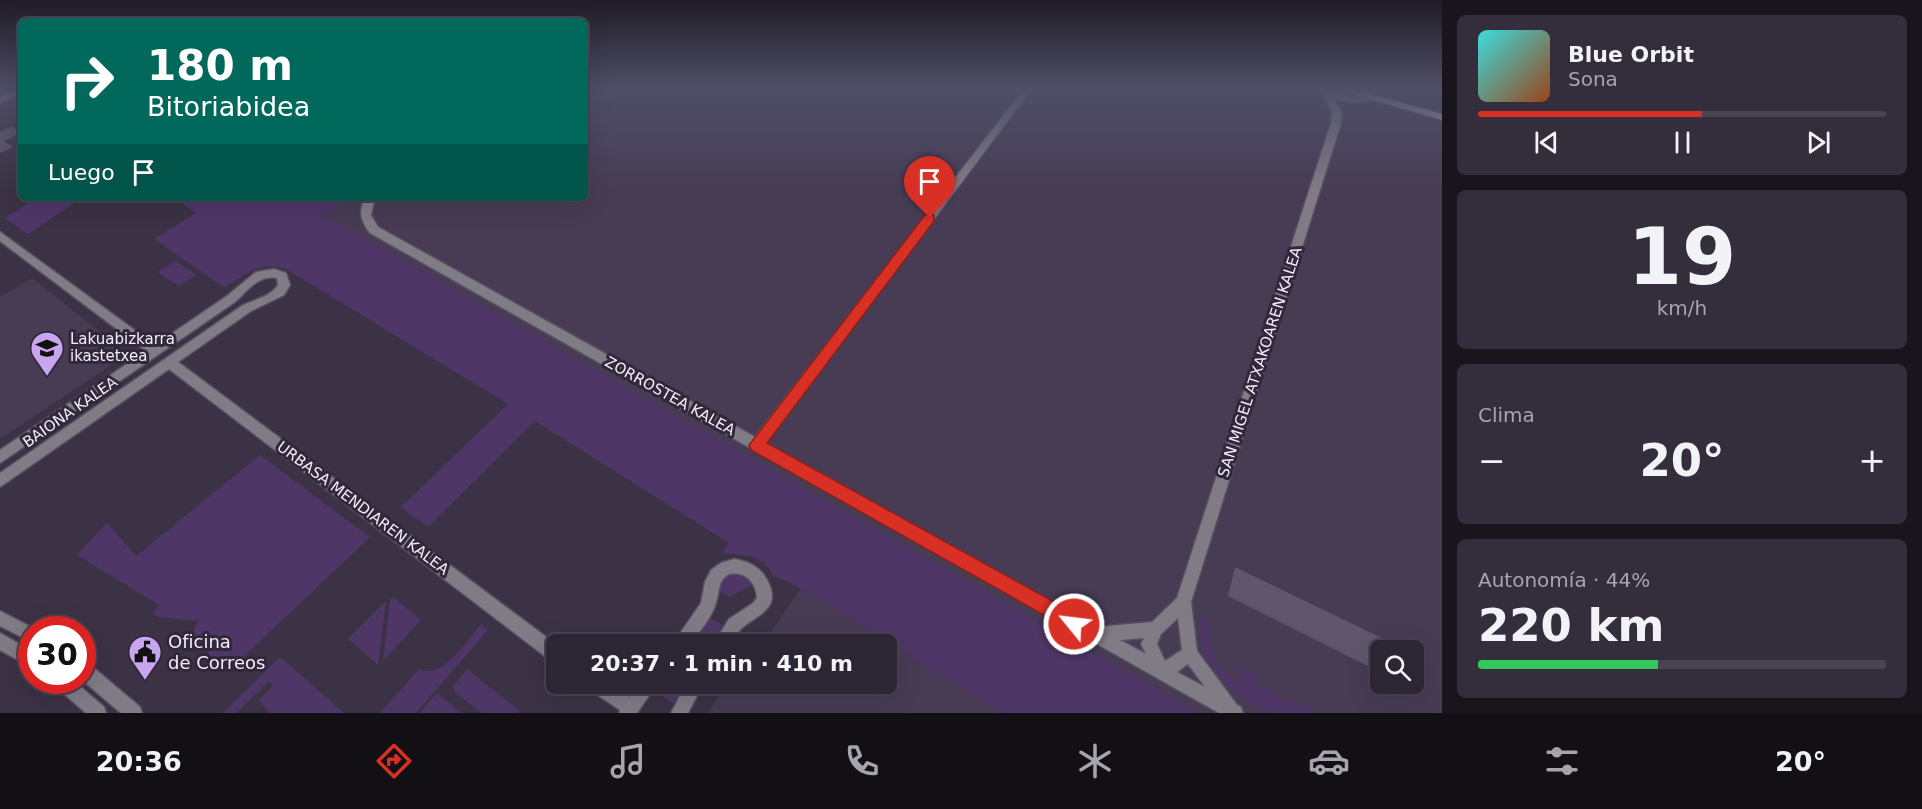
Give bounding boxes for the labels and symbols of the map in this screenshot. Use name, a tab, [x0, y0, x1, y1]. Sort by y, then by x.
pin	[904, 156, 955, 218]
street label: SAN MIGEL ATXAKOAREN KALEA	[1214, 244, 1306, 479]
school or university icon: Lakuabizkarra ikastetxea	[29, 330, 65, 377]
place label: Lakuabizkarra ikastetxea	[70, 330, 175, 365]
street label: ZORROSTEA KALEA	[602, 353, 739, 440]
street label: BAIONA KALEA	[19, 372, 121, 451]
street label: URBASA MENDIAREN KALEA	[274, 437, 453, 579]
position arrow	[1042, 592, 1106, 656]
speed limit sign: 30	[18, 616, 96, 694]
place label: Oficina de Correos	[168, 631, 265, 673]
public building icon: Oficina de Correos	[127, 634, 163, 681]

